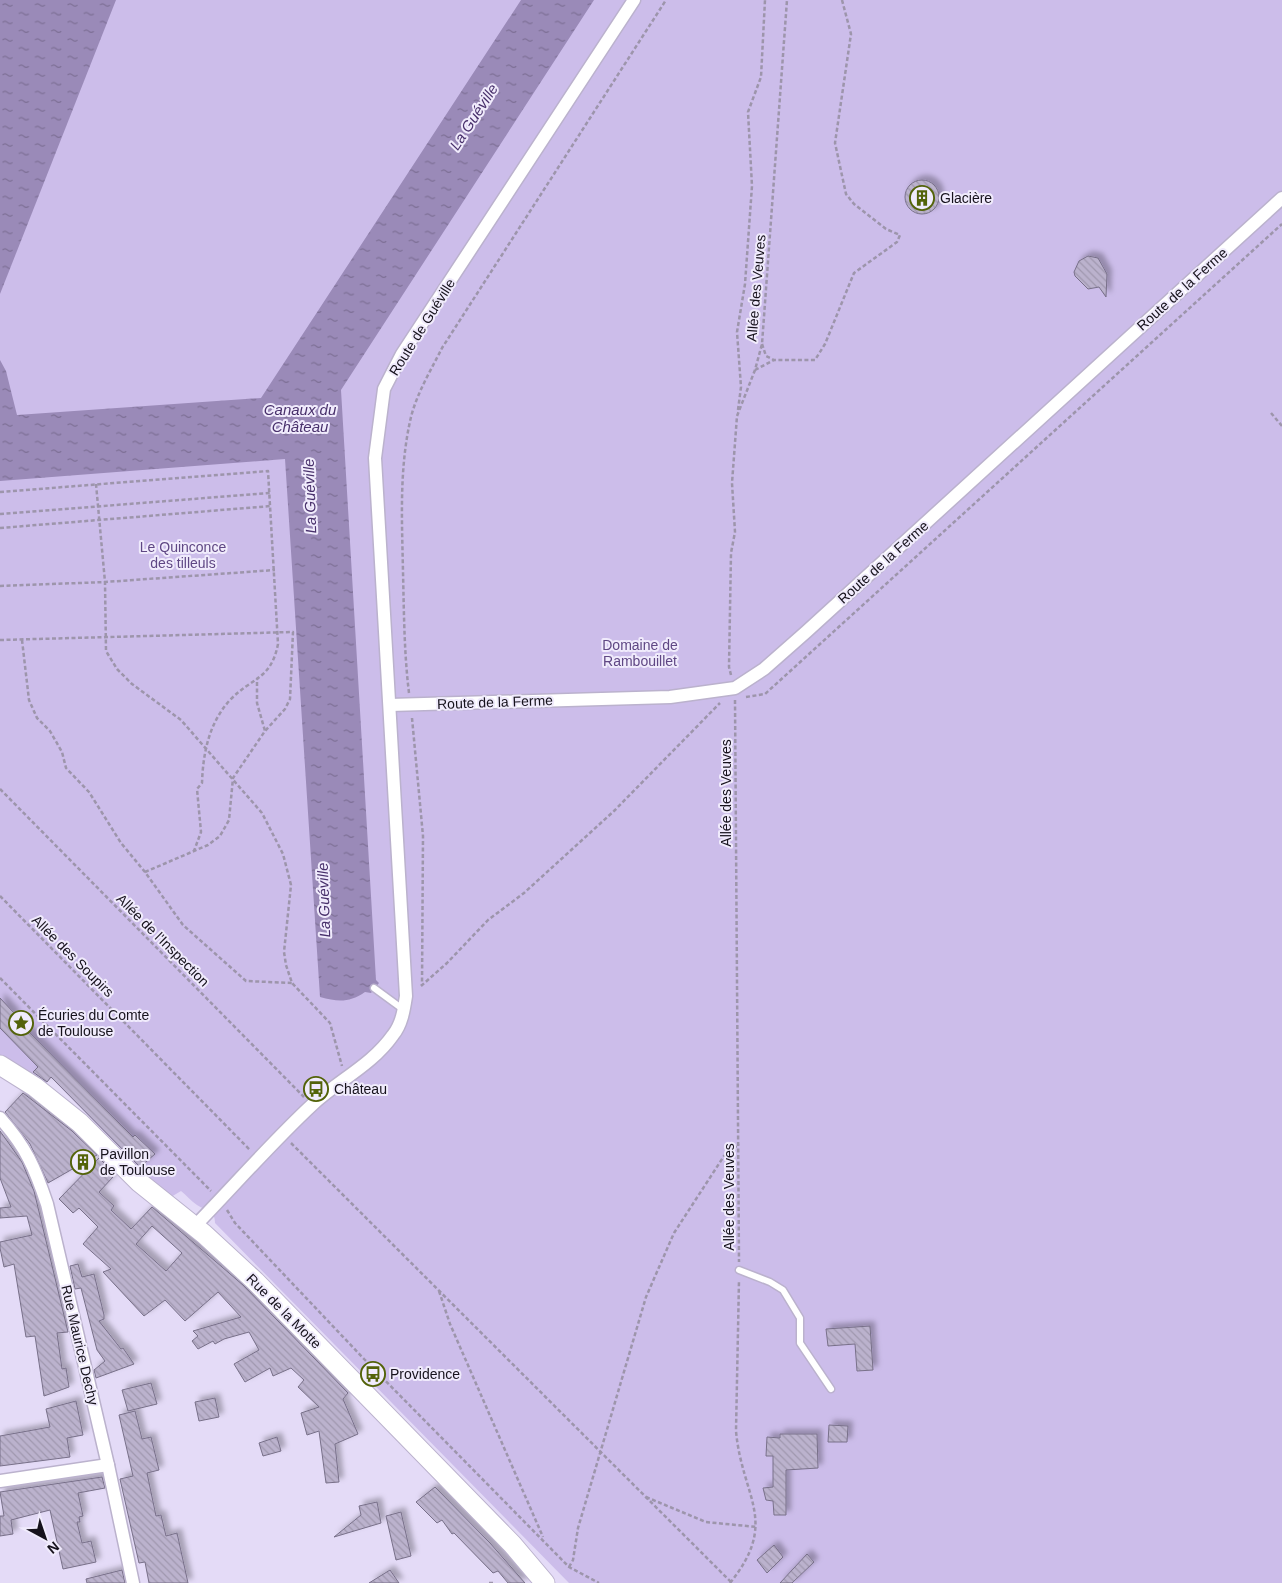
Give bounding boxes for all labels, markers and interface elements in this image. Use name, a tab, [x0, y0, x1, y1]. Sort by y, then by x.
water label: La Guéville	[446, 81, 501, 153]
building icon: Glacière	[909, 185, 935, 211]
place label: Glacière	[940, 190, 992, 206]
street label: Allée des Veuves	[743, 234, 769, 342]
street label: Route de la Ferme	[1134, 244, 1231, 334]
street label: Route de Guéville	[386, 275, 458, 378]
water label: Canaux du Château	[264, 401, 337, 435]
water label: La Guéville	[300, 458, 319, 534]
street label: Route de la Ferme	[835, 517, 932, 607]
park label: Le Quinconce des tilleuls	[140, 539, 226, 571]
park label: Domaine de Rambouillet	[602, 637, 678, 669]
street label: Route de la Ferme	[437, 692, 553, 712]
street label: Allée des Veuves	[718, 739, 734, 847]
water label: La Guéville	[314, 862, 333, 938]
street label: Allée de l'Inspection	[113, 890, 213, 990]
street label: Allée des Soupirs	[29, 912, 117, 1000]
place label: Écuries du Comte de Toulouse	[38, 1007, 149, 1039]
place icon: Écuries du Comte de Toulouse	[8, 1010, 34, 1036]
bus stop icon: Château	[303, 1076, 329, 1102]
place label: Château	[334, 1081, 387, 1097]
street label: Allée des Veuves	[721, 1143, 737, 1251]
place label: Pavillon de Toulouse	[100, 1146, 175, 1178]
building icon: Pavillon de Toulouse	[70, 1149, 96, 1175]
street label: Rue de la Motte	[243, 1270, 325, 1352]
street label: Rue Maurice Dechy	[58, 1283, 102, 1407]
bus stop icon: Providence	[360, 1361, 386, 1387]
place label: Providence	[390, 1366, 460, 1382]
north arrow	[20, 1513, 70, 1563]
text: N	[44, 1539, 62, 1557]

